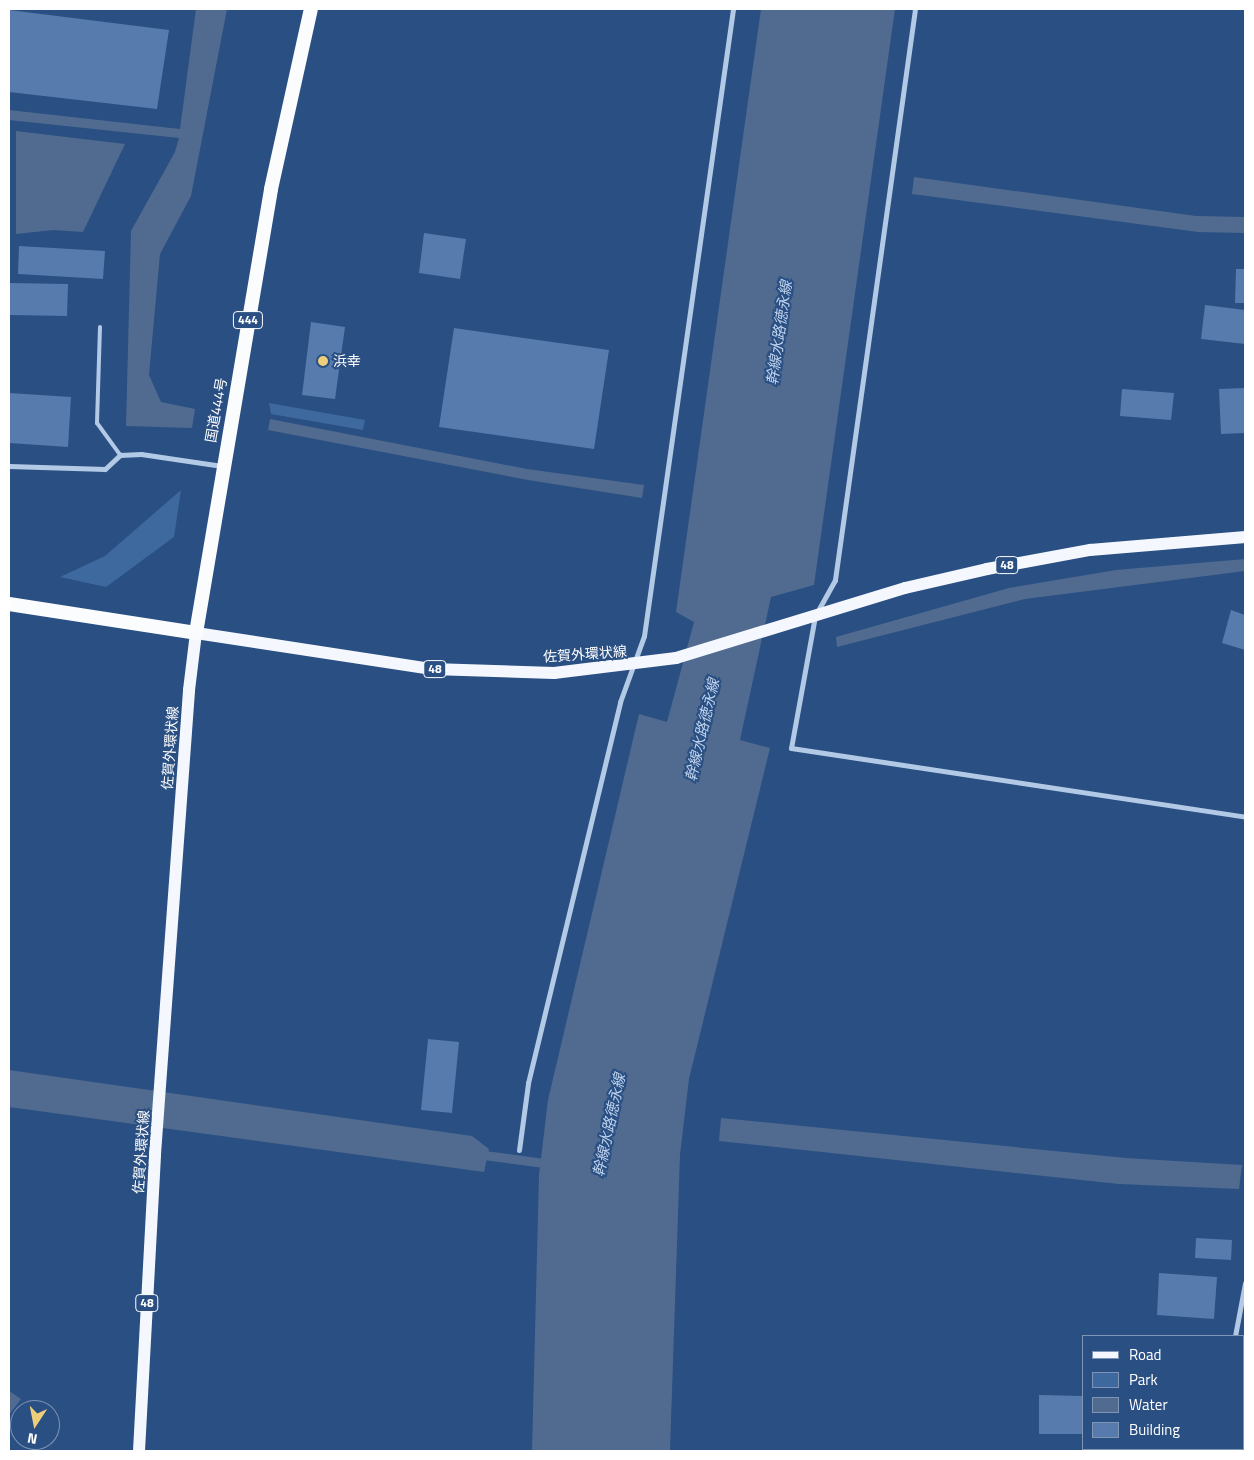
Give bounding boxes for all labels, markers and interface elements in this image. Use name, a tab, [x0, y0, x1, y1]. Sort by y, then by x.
water label: 幹線水路徳永線	[763, 280, 795, 386]
road number: 444	[232, 310, 264, 330]
place label: 浜幸	[333, 353, 361, 369]
marker: 浜幸	[317, 355, 329, 367]
street label: 国道444号	[202, 376, 230, 444]
road number: 48	[994, 556, 1020, 574]
street label: 佐賀外環状線	[543, 643, 627, 665]
road number: 48	[422, 660, 448, 679]
water label: 幹線水路徳永線	[681, 677, 723, 783]
street label: 佐賀外環状線	[159, 706, 181, 790]
water label: 幹線水路徳永線	[589, 1072, 629, 1178]
street label: 佐賀外環状線	[130, 1110, 152, 1194]
road number: 48	[134, 1294, 160, 1312]
legend	[1082, 1335, 1244, 1450]
text: Road	[1129, 1343, 1161, 1366]
text: Park	[1129, 1368, 1158, 1391]
text: Water	[1129, 1393, 1168, 1416]
north arrow	[10, 1400, 60, 1450]
text: Building	[1129, 1418, 1180, 1441]
text: N	[25, 1428, 39, 1450]

